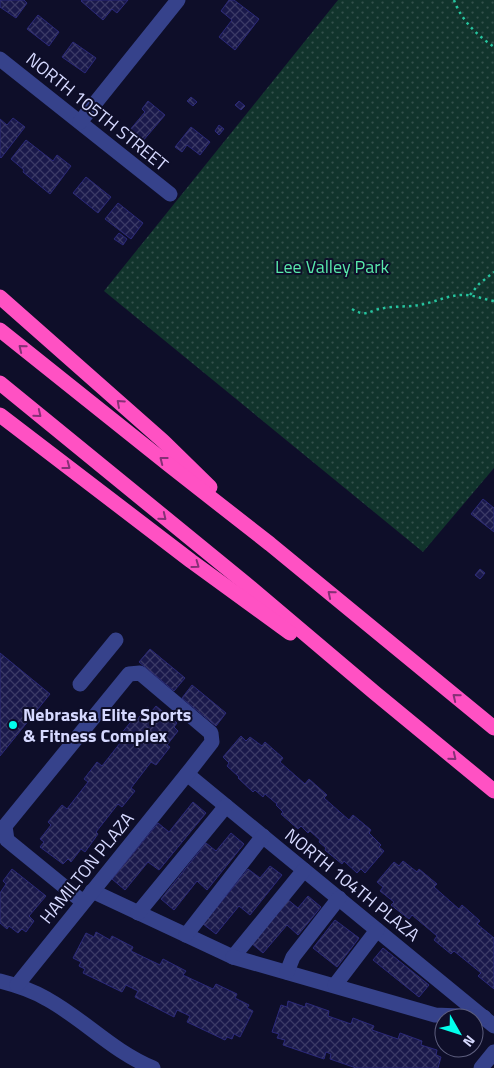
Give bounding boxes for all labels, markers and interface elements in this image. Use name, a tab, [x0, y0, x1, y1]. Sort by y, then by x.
street label: NORTH 105TH STREET	[20, 46, 175, 178]
park label: Lee Valley Park	[275, 253, 389, 280]
one-way arrow	[19, 344, 28, 353]
one-way arrow	[117, 400, 126, 409]
one-way arrow	[32, 408, 41, 417]
one-way arrow	[160, 458, 169, 466]
one-way arrow	[61, 460, 71, 469]
one-way arrow	[158, 511, 167, 520]
one-way arrow	[190, 559, 199, 567]
one-way arrow	[328, 591, 337, 600]
one-way arrow	[453, 694, 462, 703]
place label: Nebraska Elite Sports & Fitness Complex	[23, 701, 191, 749]
marker: Nebraska Elite Sports & Fitness Complex	[7, 719, 19, 731]
one-way arrow	[447, 752, 456, 760]
street label: HAMILTON PLAZA	[33, 806, 140, 929]
street label: NORTH 104TH PLAZA	[279, 822, 426, 948]
north arrow	[434, 1008, 484, 1058]
text: N	[458, 1031, 481, 1052]

